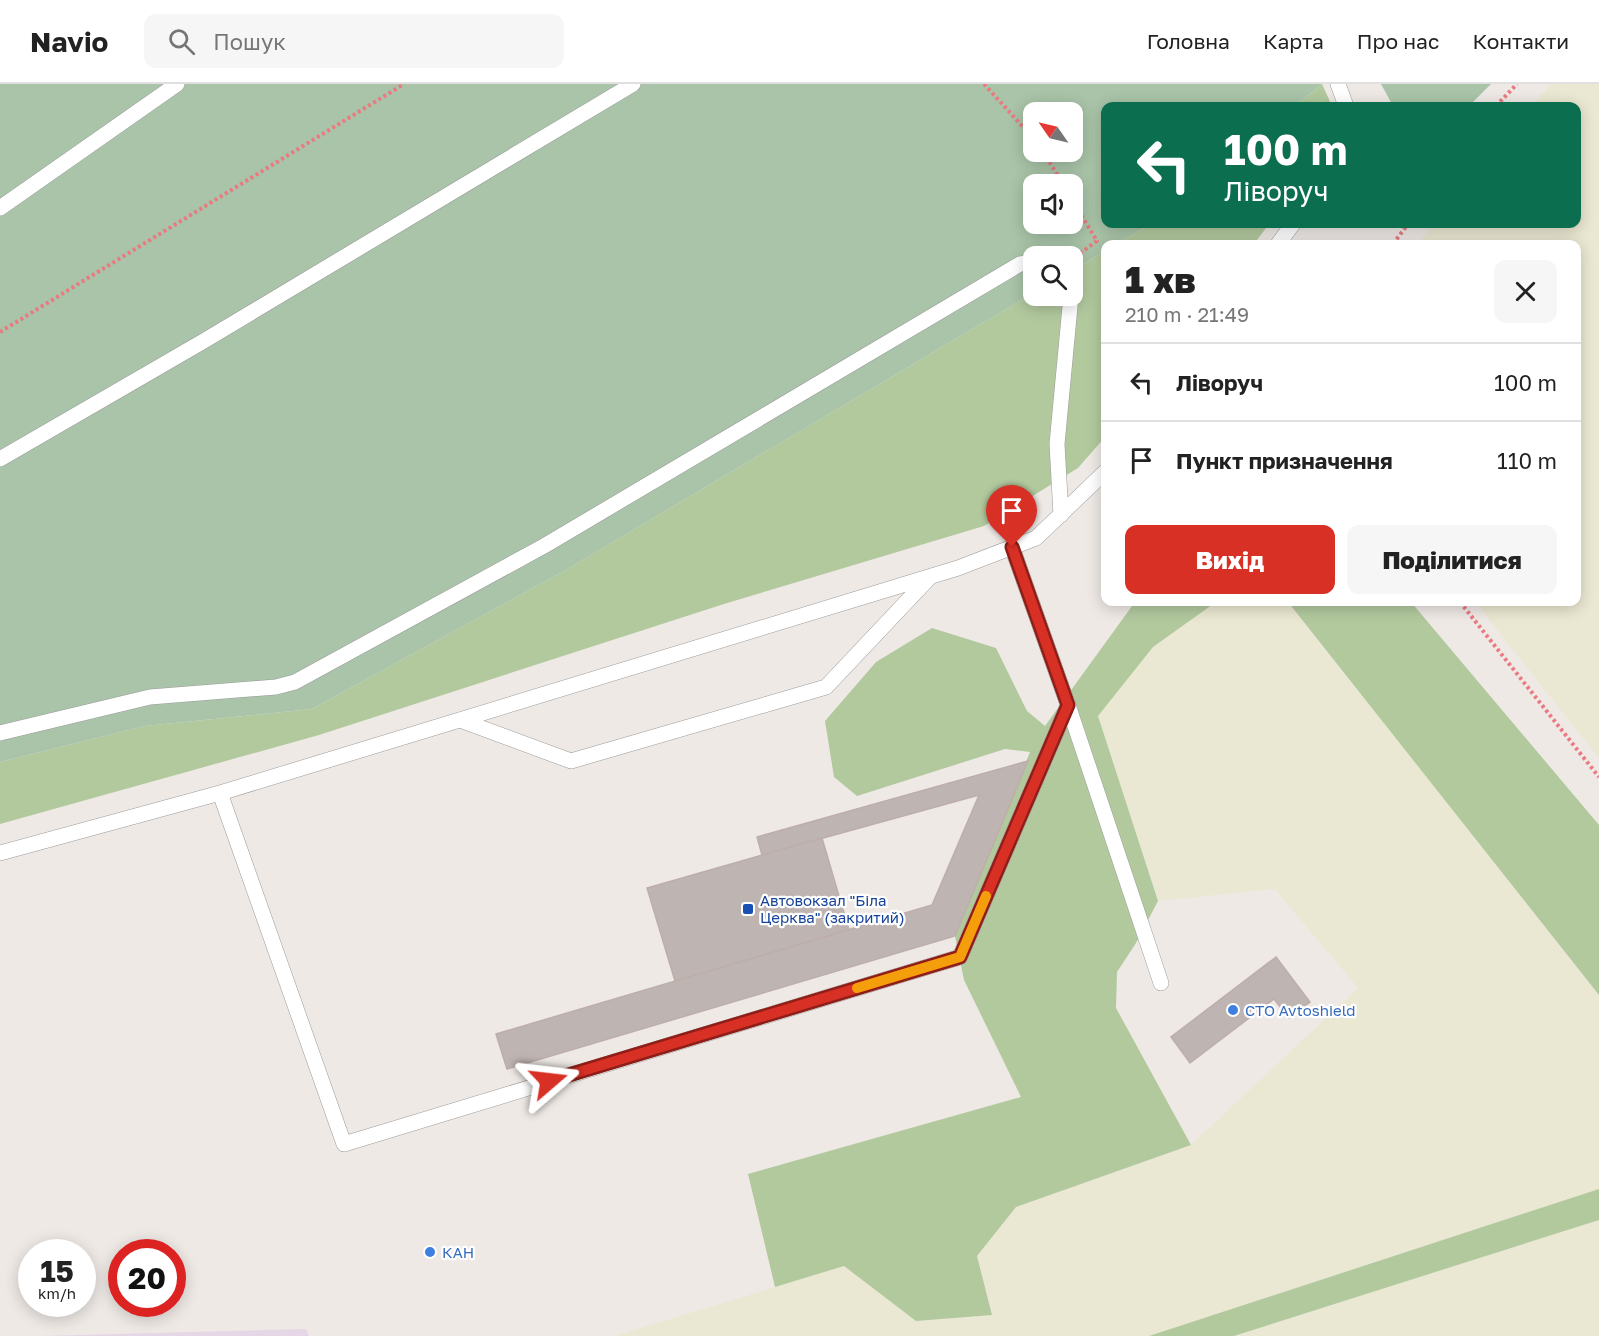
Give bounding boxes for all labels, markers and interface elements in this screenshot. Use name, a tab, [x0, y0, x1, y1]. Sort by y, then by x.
search box	[144, 14, 564, 68]
text: Navio	[30, 25, 108, 58]
icon: search	[165, 25, 198, 58]
text: Пошук	[213, 28, 286, 55]
text: Головна	[1147, 28, 1230, 54]
text: Карта	[1263, 28, 1324, 54]
text: Про нас	[1357, 28, 1439, 54]
text: Контакти	[1472, 28, 1569, 54]
north arrow	[1023, 102, 1083, 162]
map controls	[1023, 102, 1083, 306]
text: 100 m	[1224, 124, 1347, 174]
icon: left	[1125, 126, 1203, 204]
button: sound	[1023, 174, 1083, 234]
text: Ліворуч	[1224, 175, 1328, 207]
button: search	[1023, 246, 1083, 306]
text: 1 хв	[1125, 258, 1196, 301]
button: close	[1494, 260, 1557, 323]
text: 210 m · 21:49	[1125, 302, 1249, 326]
icon: left	[1125, 366, 1158, 399]
text: Ліворуч	[1176, 369, 1263, 396]
text: 100 m	[1494, 369, 1557, 396]
icon: arrive	[1125, 444, 1158, 477]
text: Пункт призначення	[1176, 447, 1393, 474]
text: 110 m	[1497, 447, 1557, 474]
pin	[986, 485, 1037, 547]
icon: arrive	[995, 494, 1028, 527]
button: Вихід	[1125, 525, 1335, 594]
button: Поділитися	[1347, 525, 1557, 594]
place label: Автовокзал "Біла Церква" (закритий)	[760, 891, 905, 926]
marker: Автовокзал "Біла Церква" (закритий)	[741, 902, 755, 916]
place label: СТО Avtoshield	[1245, 1001, 1356, 1019]
marker: СТО Avtoshield	[1226, 1003, 1240, 1017]
position arrow	[517, 1049, 581, 1113]
speed limit sign: 20	[108, 1239, 186, 1317]
place label: КАН	[442, 1243, 474, 1261]
marker: КАН	[423, 1245, 437, 1259]
text: 15	[40, 1253, 74, 1289]
text: km/h	[38, 1284, 76, 1302]

